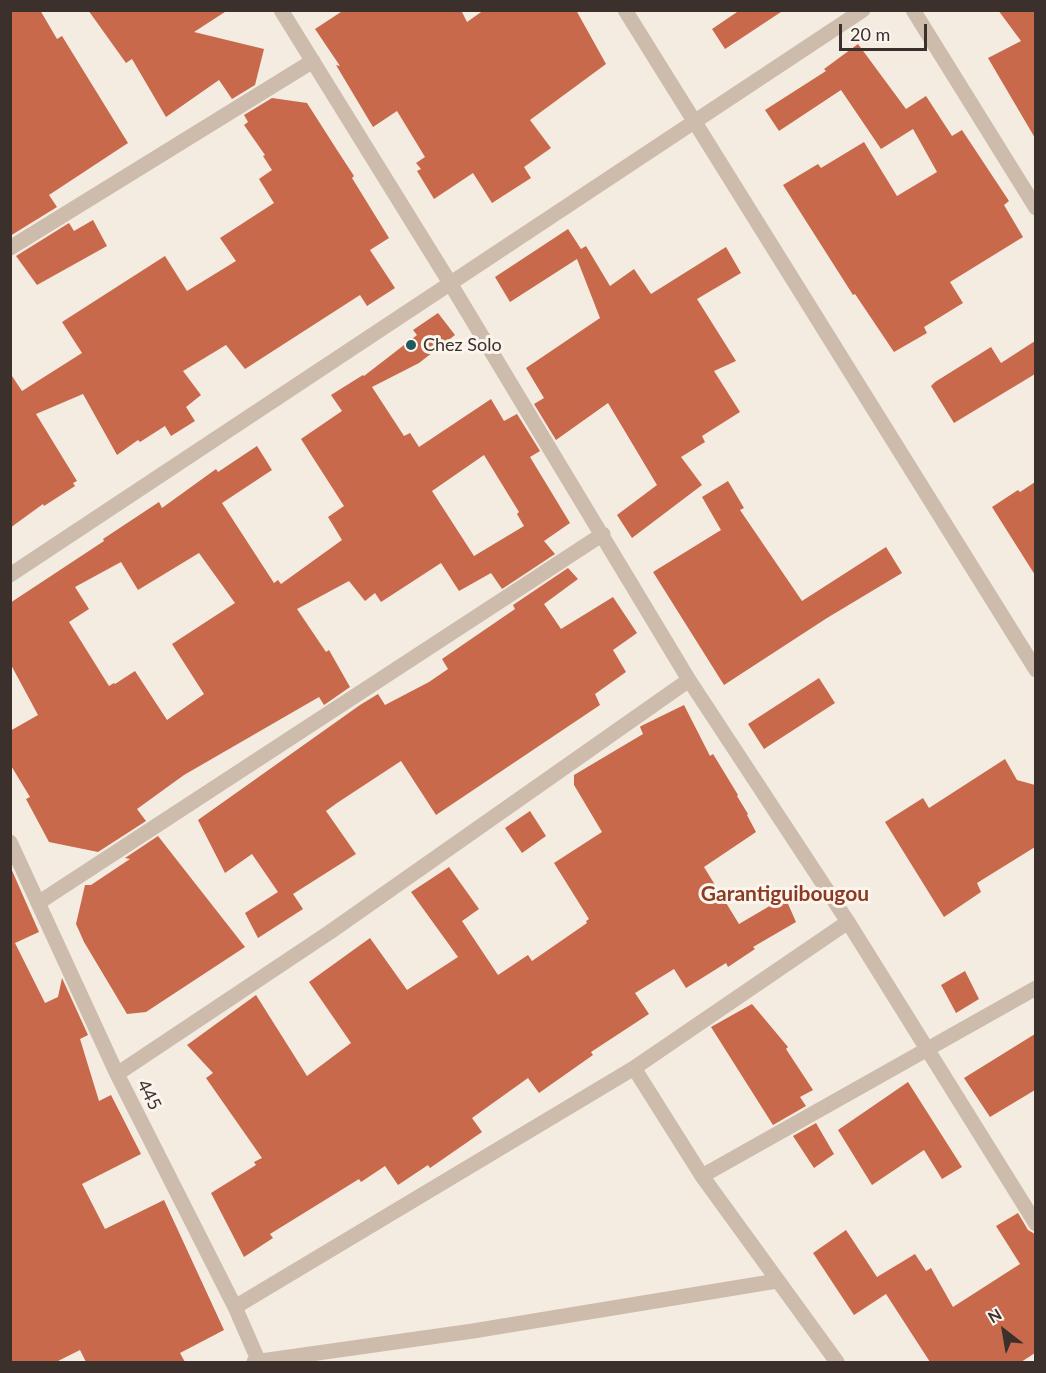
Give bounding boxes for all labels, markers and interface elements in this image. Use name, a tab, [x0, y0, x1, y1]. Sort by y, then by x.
scale bar	[842, 12, 930, 50]
text: 20 m	[850, 23, 890, 45]
place label: Chez Solo	[423, 334, 502, 356]
marker: Chez Solo	[404, 338, 418, 352]
district label: Garantiguibougou	[701, 881, 869, 907]
street label: 445	[132, 1076, 166, 1114]
north arrow	[974, 1301, 1034, 1361]
text: N	[984, 1304, 1005, 1326]

